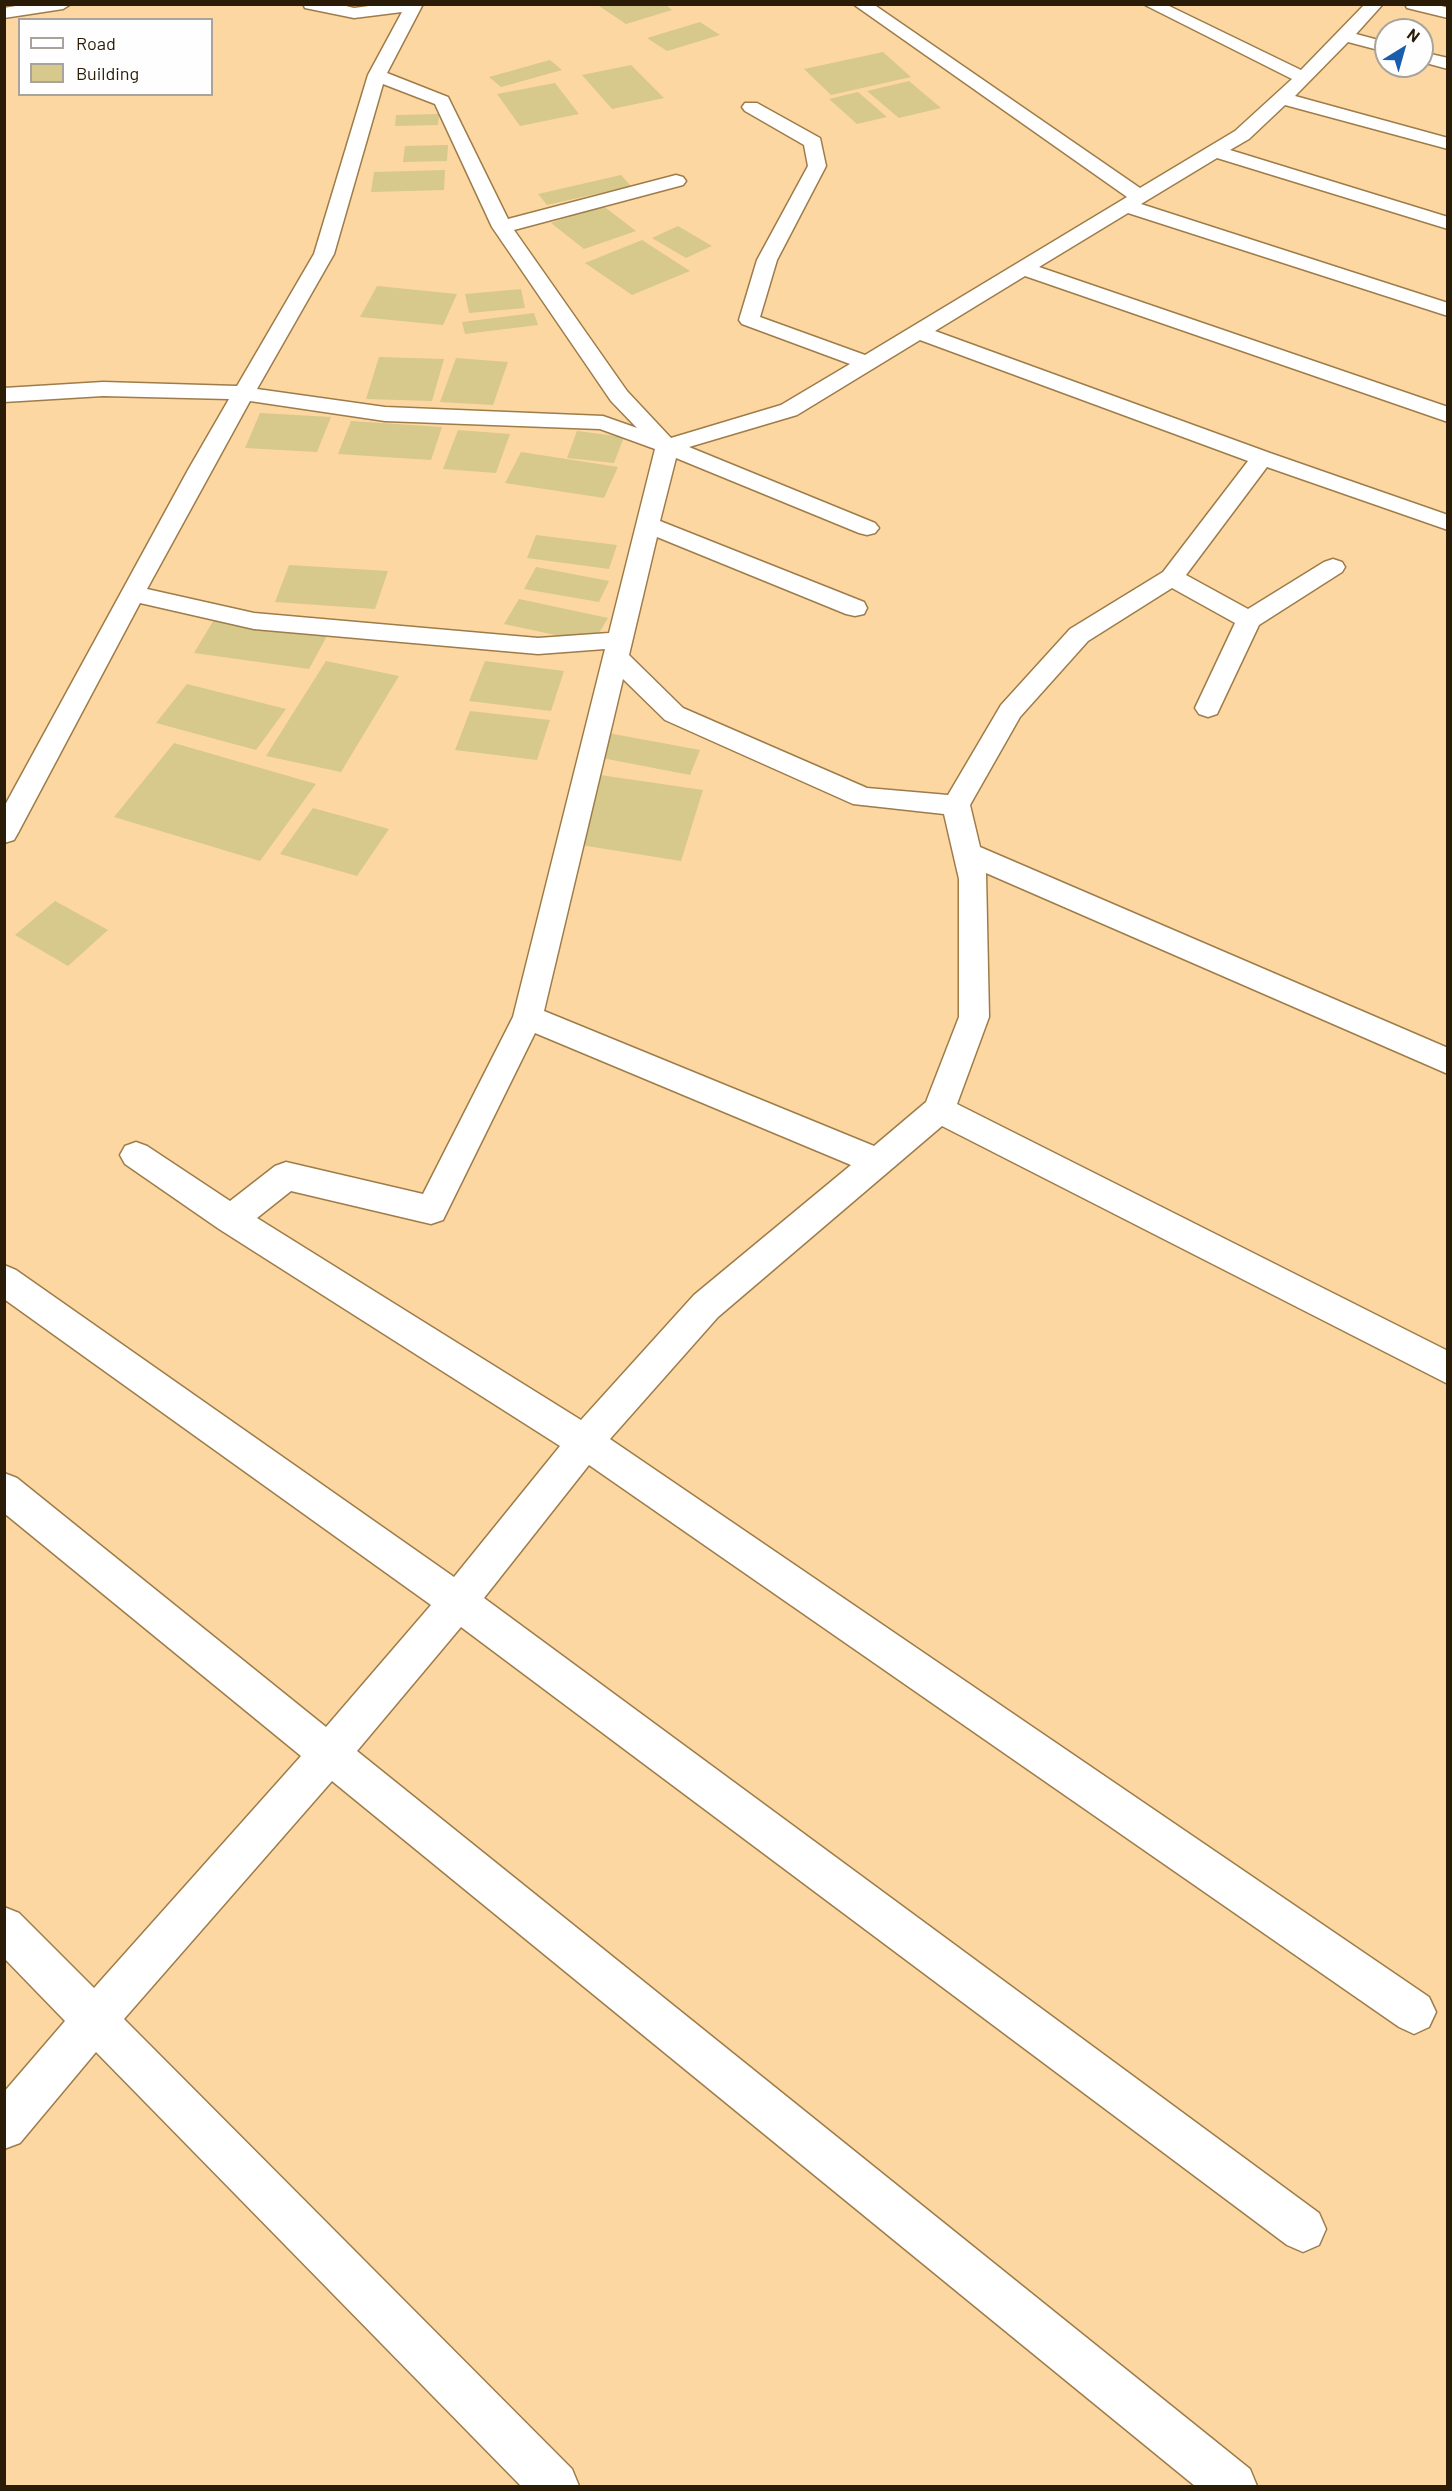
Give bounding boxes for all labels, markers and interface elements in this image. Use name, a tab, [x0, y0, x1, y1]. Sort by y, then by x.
legend	[18, 18, 213, 96]
north arrow	[1374, 18, 1434, 78]
text: N	[1404, 24, 1424, 46]
text: Road	[76, 32, 116, 54]
text: Building	[76, 62, 139, 84]

